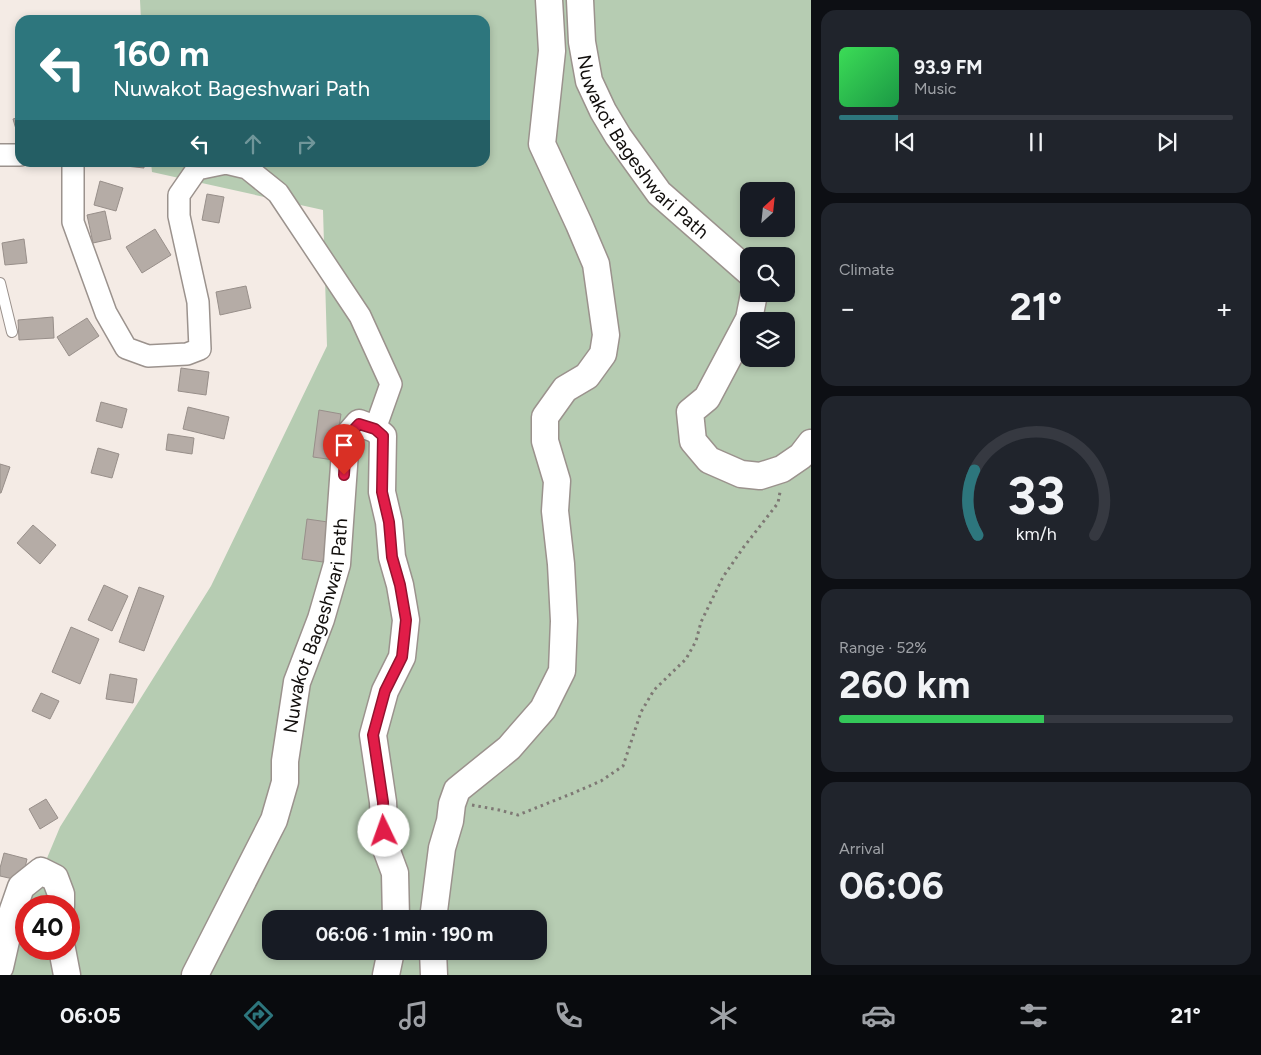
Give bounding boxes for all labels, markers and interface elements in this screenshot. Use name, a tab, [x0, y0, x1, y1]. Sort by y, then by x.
text: 160 m	[113, 33, 210, 75]
icon: left	[30, 35, 95, 100]
street label: Nuwakot Bageshwari Path	[573, 53, 714, 243]
text: 93.9 FM	[914, 56, 983, 79]
text: Nuwakot Bageshwari Path	[113, 75, 370, 102]
text: Music	[914, 79, 956, 98]
icon: previous	[891, 128, 919, 156]
icon: pause	[1022, 128, 1050, 156]
icon: next	[1153, 128, 1181, 156]
icon: left	[186, 130, 214, 158]
icon: ahead	[239, 130, 267, 158]
icon: right	[292, 130, 320, 158]
north arrow	[740, 182, 795, 238]
map controls	[740, 182, 795, 367]
button: search	[740, 247, 795, 302]
text: Climate	[839, 260, 894, 279]
text: 21°	[1010, 284, 1062, 330]
text: −	[839, 291, 856, 325]
text: +	[1216, 291, 1233, 325]
button: layers	[740, 312, 795, 367]
pin	[323, 424, 365, 475]
icon: arrive	[330, 431, 358, 459]
text: 33	[1007, 465, 1065, 527]
street label: Nuwakot Bageshwari Path	[278, 517, 352, 735]
text: km/h	[1016, 523, 1056, 544]
text: Range · 52%	[839, 638, 927, 657]
text: 260 km	[839, 662, 970, 708]
position arrow	[357, 804, 409, 856]
text: Arrival	[839, 839, 884, 858]
text: 06:06	[839, 863, 944, 909]
speed limit sign: 40	[15, 895, 80, 960]
text: 06:06 · 1 min · 190 m	[316, 923, 493, 946]
icon: directions	[241, 998, 276, 1033]
icon: music	[396, 998, 431, 1033]
icon: phone	[551, 998, 586, 1033]
icon: climate	[706, 998, 741, 1033]
icon: car	[861, 998, 896, 1033]
icon: filters	[1016, 998, 1051, 1033]
text: 06:05	[60, 1002, 121, 1029]
text: 21°	[1171, 1002, 1201, 1029]

